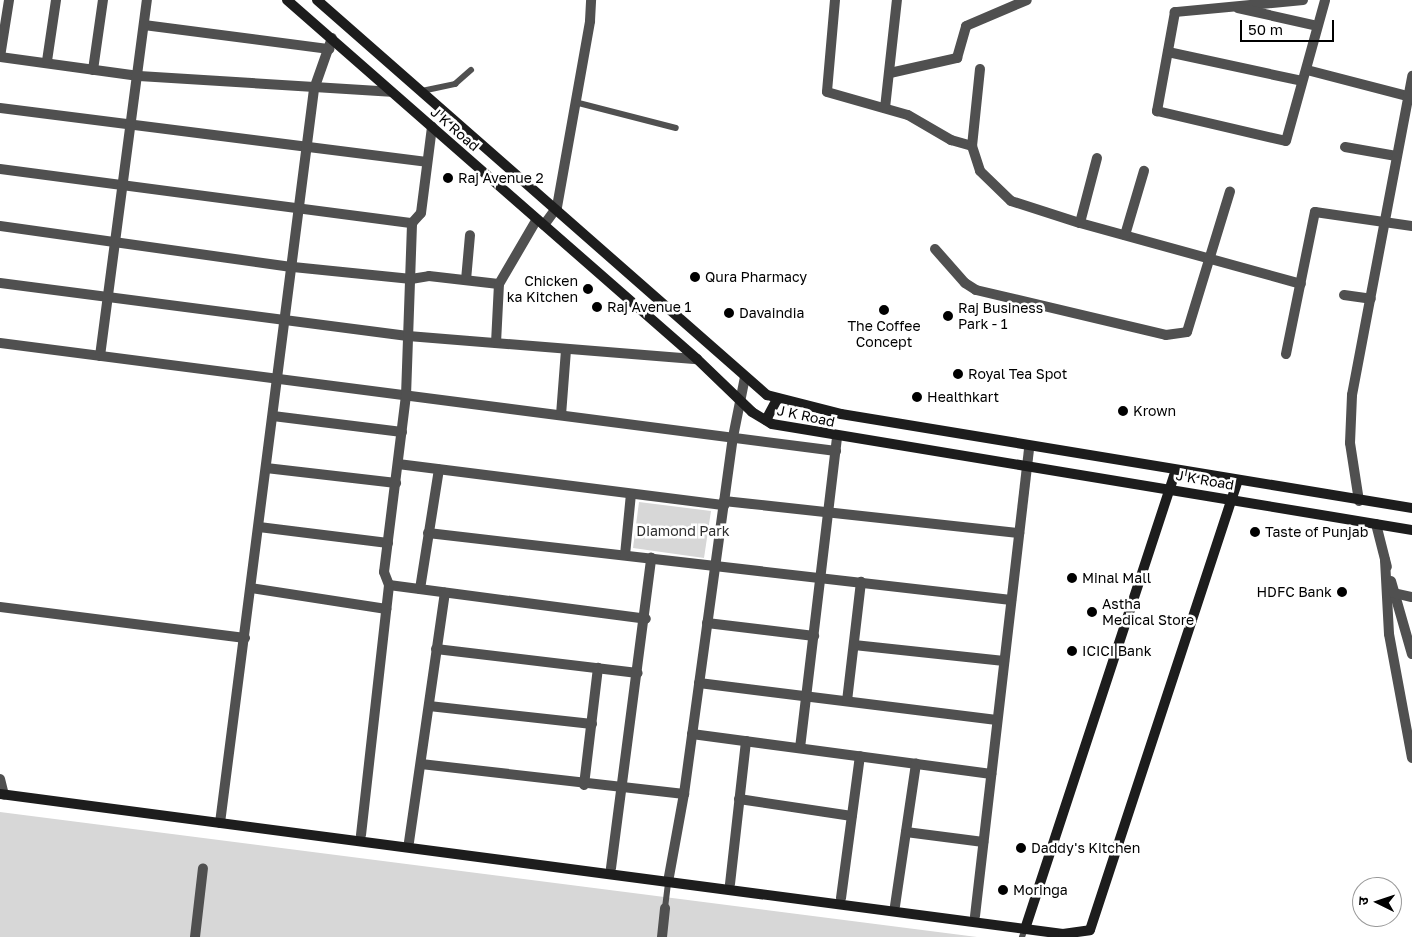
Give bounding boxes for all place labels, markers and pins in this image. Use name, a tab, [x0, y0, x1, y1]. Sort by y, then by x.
place label: Raj Avenue 2	[458, 170, 544, 186]
marker: Raj Avenue 2	[442, 172, 454, 184]
place label: Qura Pharmacy	[705, 269, 807, 285]
marker: Qura Pharmacy	[689, 271, 701, 283]
place label: Chicken ka Kitchen	[507, 273, 578, 306]
marker: Chicken ka Kitchen	[582, 283, 594, 295]
place label: Raj Avenue 1	[607, 299, 691, 315]
place label: Raj Business Park - 1	[958, 300, 1043, 332]
marker: Raj Avenue 1	[591, 301, 603, 313]
marker: The Coffee Concept	[878, 304, 890, 316]
place label: Davaindia	[739, 305, 804, 321]
marker: Davaindia	[723, 307, 735, 319]
marker: Raj Business Park - 1	[942, 310, 954, 322]
place label: The Coffee Concept	[847, 318, 921, 351]
place label: Royal Tea Spot	[968, 366, 1067, 382]
marker: Royal Tea Spot	[952, 368, 964, 380]
place label: Healthkart	[927, 389, 999, 405]
marker: Healthkart	[911, 391, 923, 403]
place label: Krown	[1133, 403, 1176, 419]
marker: Krown	[1117, 405, 1129, 417]
place label: Taste of Punjab	[1265, 524, 1368, 540]
marker: Taste of Punjab	[1249, 526, 1261, 538]
place label: Minal Mall	[1082, 570, 1151, 586]
marker: Minal Mall	[1066, 572, 1078, 584]
place label: HDFC Bank	[1256, 584, 1332, 600]
marker: HDFC Bank	[1336, 586, 1348, 598]
place label: Astha Medical Store	[1102, 596, 1194, 628]
marker: Astha Medical Store	[1086, 606, 1098, 618]
place label: ICICI Bank	[1082, 643, 1152, 659]
marker: ICICI Bank	[1066, 645, 1078, 657]
place label: Daddy's Kitchen	[1031, 840, 1140, 856]
marker: Daddy's Kitchen	[1015, 842, 1027, 854]
place label: Moringa	[1013, 882, 1068, 898]
marker: Moringa	[997, 884, 1009, 896]

